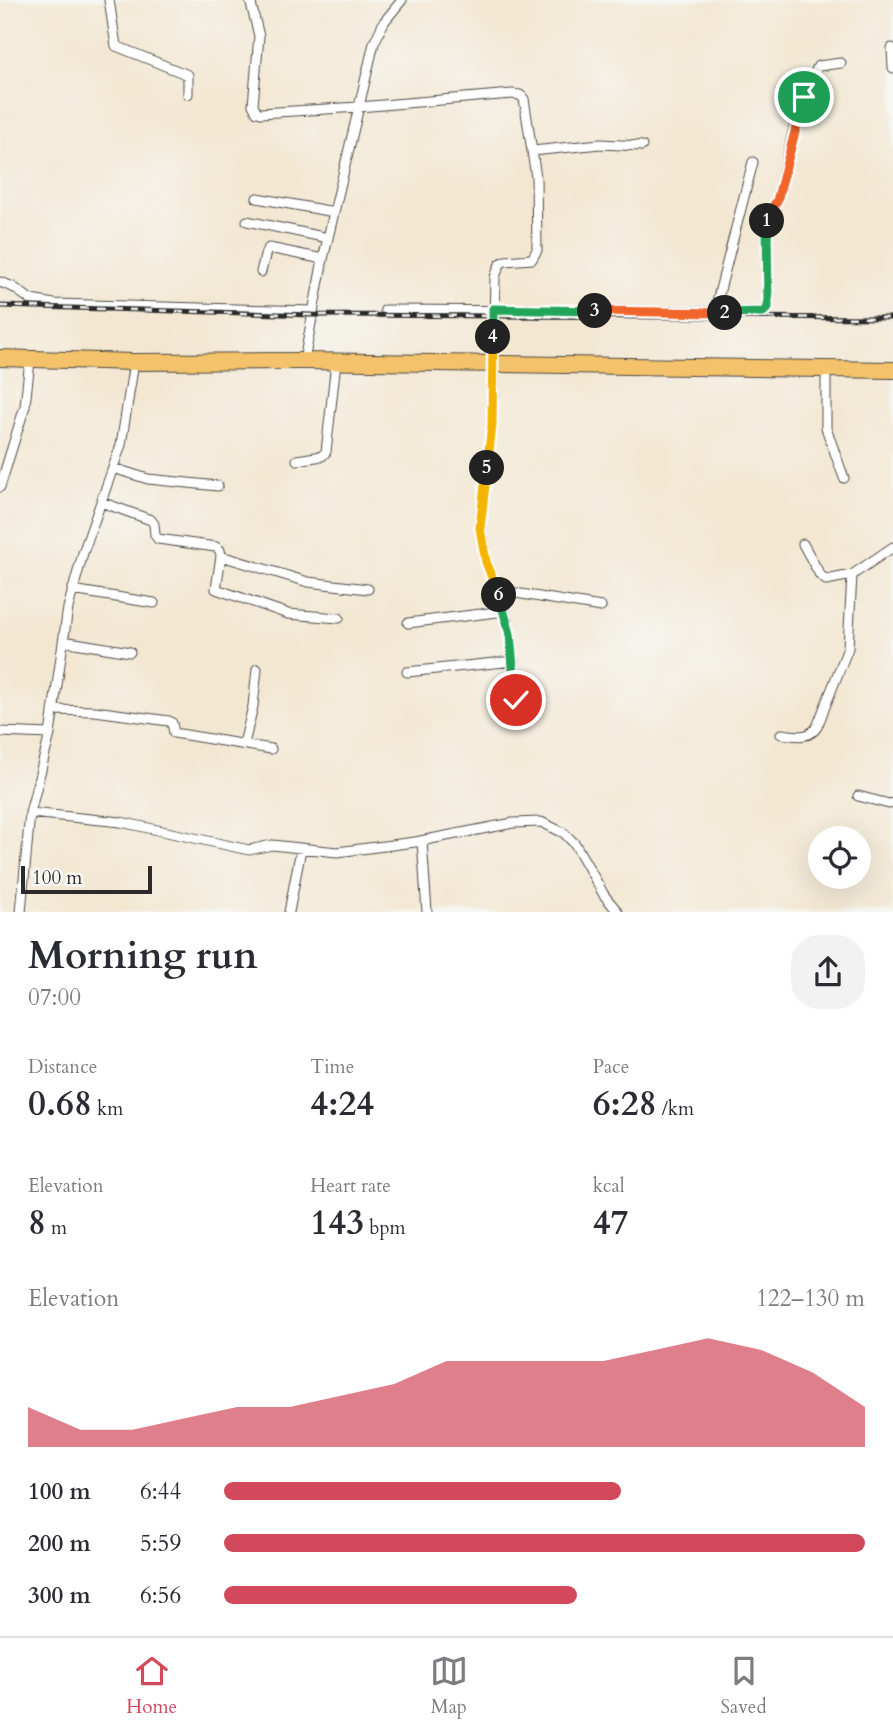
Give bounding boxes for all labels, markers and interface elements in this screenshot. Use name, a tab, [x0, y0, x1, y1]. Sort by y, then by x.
pin	[774, 67, 834, 127]
icon: arrive	[785, 78, 823, 116]
pin: 1	[750, 204, 784, 238]
text: 1	[762, 207, 771, 233]
pin: 3	[578, 294, 612, 328]
pin: 2	[708, 296, 742, 330]
text: 3	[590, 297, 599, 323]
text: 2	[720, 299, 729, 325]
pin: 4	[476, 320, 510, 354]
text: 4	[488, 323, 497, 349]
pin: 5	[470, 450, 504, 486]
text: 5	[482, 454, 491, 480]
pin: 6	[482, 578, 516, 612]
text: 6	[494, 581, 503, 607]
pin	[486, 670, 546, 730]
icon: check	[497, 681, 535, 719]
map controls	[808, 826, 871, 889]
button: locate	[808, 826, 871, 889]
scale bar	[21, 862, 152, 894]
text: 100 m	[32, 865, 82, 891]
text: Morning run	[28, 930, 258, 982]
button: share	[791, 935, 865, 1009]
text: 07:00	[28, 982, 81, 1013]
text: Distance	[28, 1054, 97, 1080]
text: Time	[310, 1054, 354, 1080]
text: Pace	[593, 1054, 629, 1080]
text: 0.68	[28, 1080, 92, 1128]
text: 4:24	[310, 1080, 374, 1128]
text: 6:28	[593, 1080, 657, 1128]
text: km	[92, 1096, 123, 1122]
text: /km	[657, 1096, 694, 1122]
text: Elevation	[28, 1173, 103, 1199]
text: Heart rate	[310, 1173, 391, 1199]
text: kcal	[593, 1173, 625, 1199]
text: 8	[28, 1199, 46, 1247]
text: 143	[310, 1199, 364, 1247]
text: 47	[593, 1199, 629, 1247]
text: m	[46, 1215, 67, 1241]
text: bpm	[364, 1215, 406, 1241]
text: Elevation	[28, 1283, 119, 1314]
text: 122–130 m	[756, 1283, 865, 1314]
text: 100 m	[28, 1476, 91, 1507]
text: 6:44	[140, 1476, 181, 1507]
text: 200 m	[28, 1528, 91, 1559]
text: 5:59	[140, 1528, 181, 1559]
text: 300 m	[28, 1580, 91, 1611]
text: 6:56	[140, 1580, 181, 1611]
tab: Home	[126, 1652, 177, 1720]
tab: Map	[430, 1652, 468, 1720]
tab: Saved	[721, 1652, 767, 1720]

